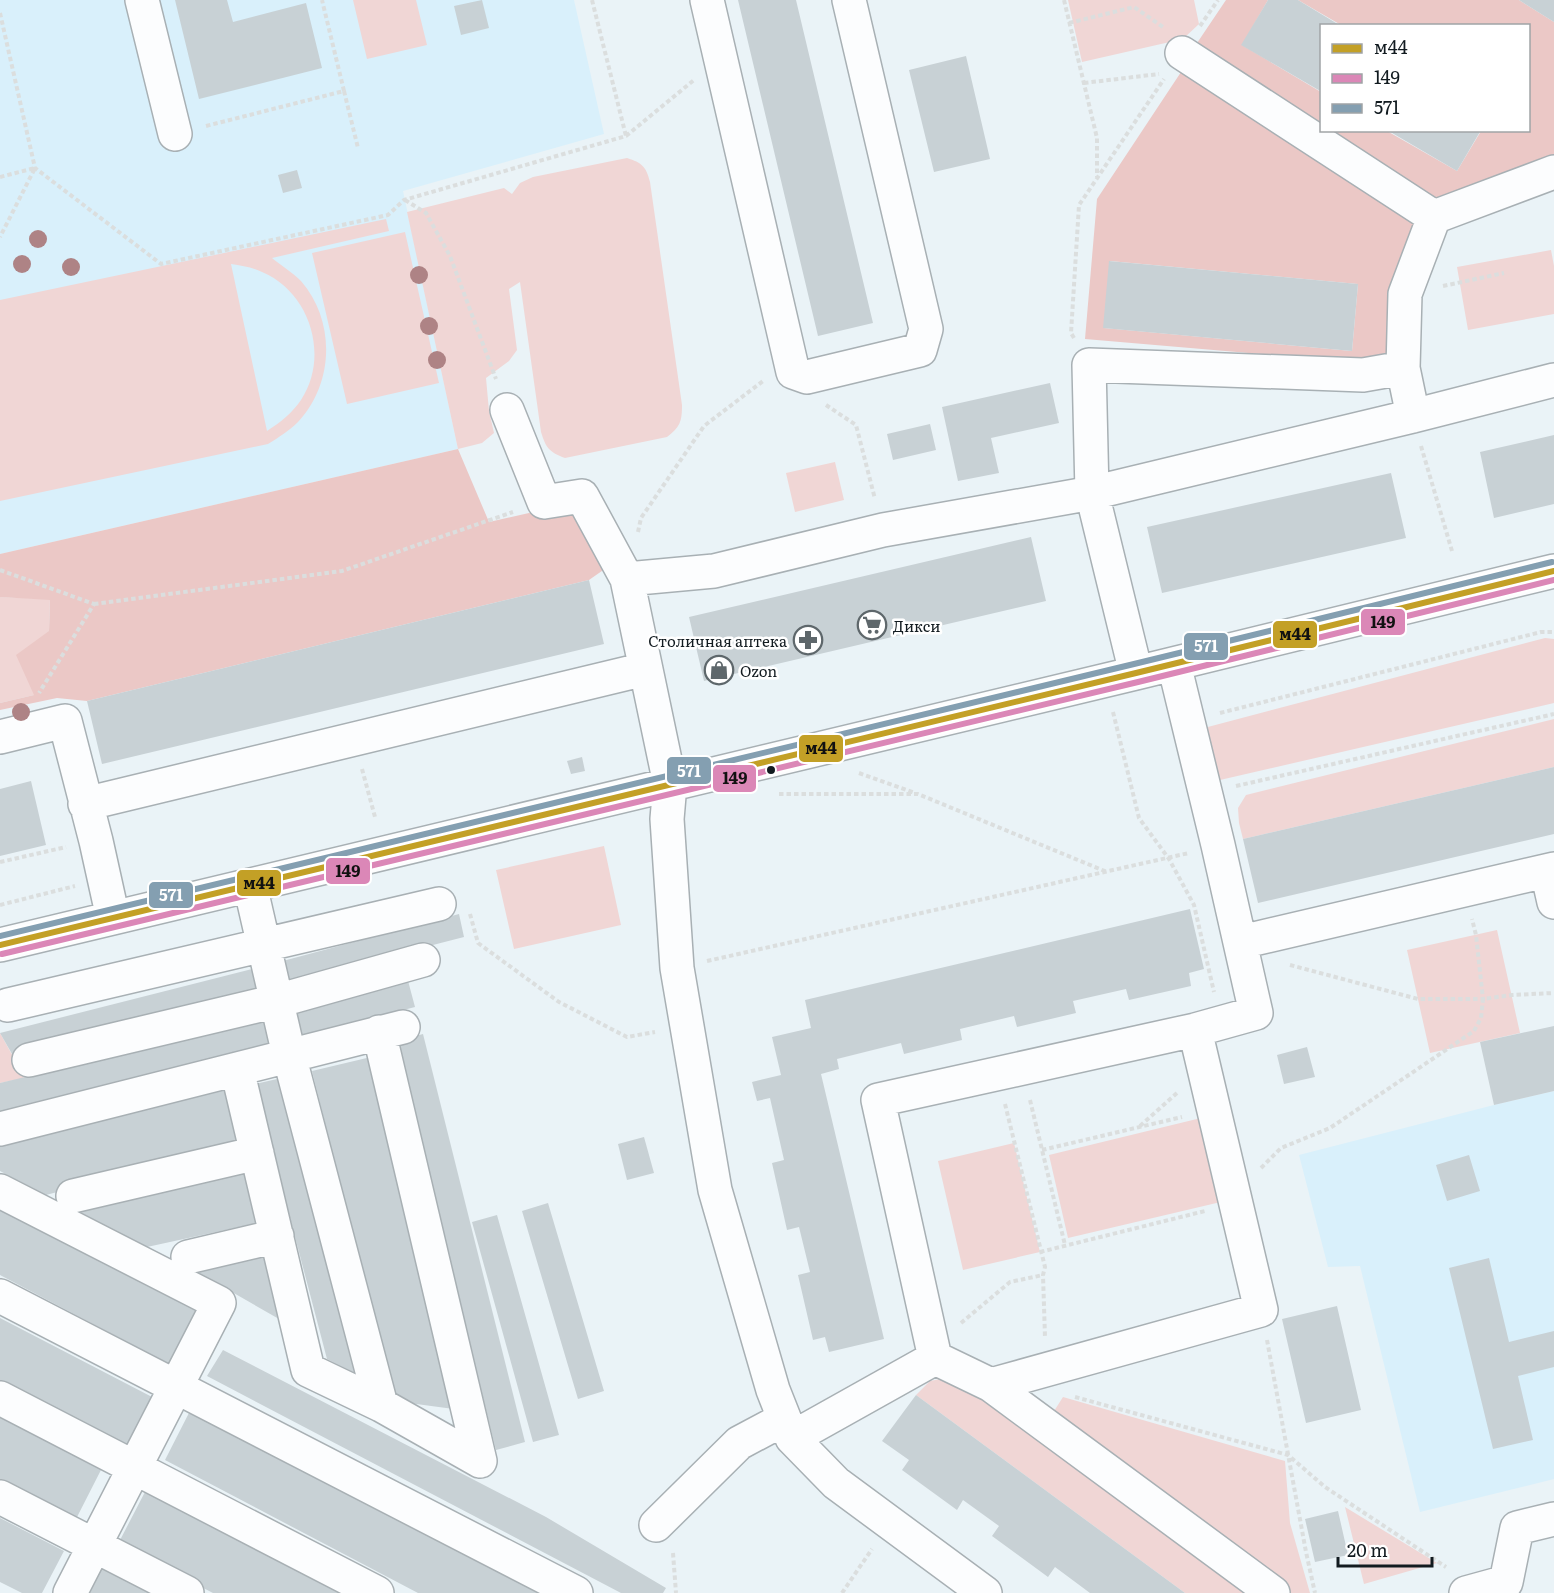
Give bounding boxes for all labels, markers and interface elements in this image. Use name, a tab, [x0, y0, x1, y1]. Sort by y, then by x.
legend	[1320, 24, 1530, 132]
text: м44	[1374, 33, 1408, 60]
text: 149	[1374, 63, 1400, 90]
text: 571	[1374, 93, 1400, 120]
line badge: 149	[1360, 608, 1406, 636]
supermarket icon: Дикси	[856, 609, 888, 641]
text: 149	[1371, 609, 1395, 633]
place label: Дикси	[893, 614, 941, 637]
line badge: м44	[1272, 620, 1318, 649]
text: м44	[1279, 621, 1311, 645]
pharmacy icon: Столичная аптека	[792, 624, 824, 656]
place label: Столичная аптека	[648, 629, 788, 652]
line badge: 571	[1183, 632, 1229, 661]
text: 571	[1194, 633, 1218, 657]
shop icon: Ozon	[703, 654, 735, 686]
place label: Ozon	[740, 659, 777, 682]
line badge: м44	[798, 734, 844, 763]
text: м44	[805, 735, 837, 759]
line badge: 571	[666, 756, 712, 785]
text: 571	[677, 758, 701, 782]
line badge: 149	[712, 764, 757, 793]
unlabelled marker	[765, 764, 777, 776]
text: 149	[723, 765, 747, 789]
line badge: 149	[325, 857, 371, 885]
text: 149	[336, 858, 360, 882]
line badge: м44	[236, 869, 282, 897]
text: м44	[243, 870, 275, 894]
line badge: 571	[148, 881, 194, 909]
text: 571	[159, 882, 183, 906]
scale bar	[1338, 1530, 1432, 1568]
text: 20 m	[1347, 1536, 1388, 1563]

